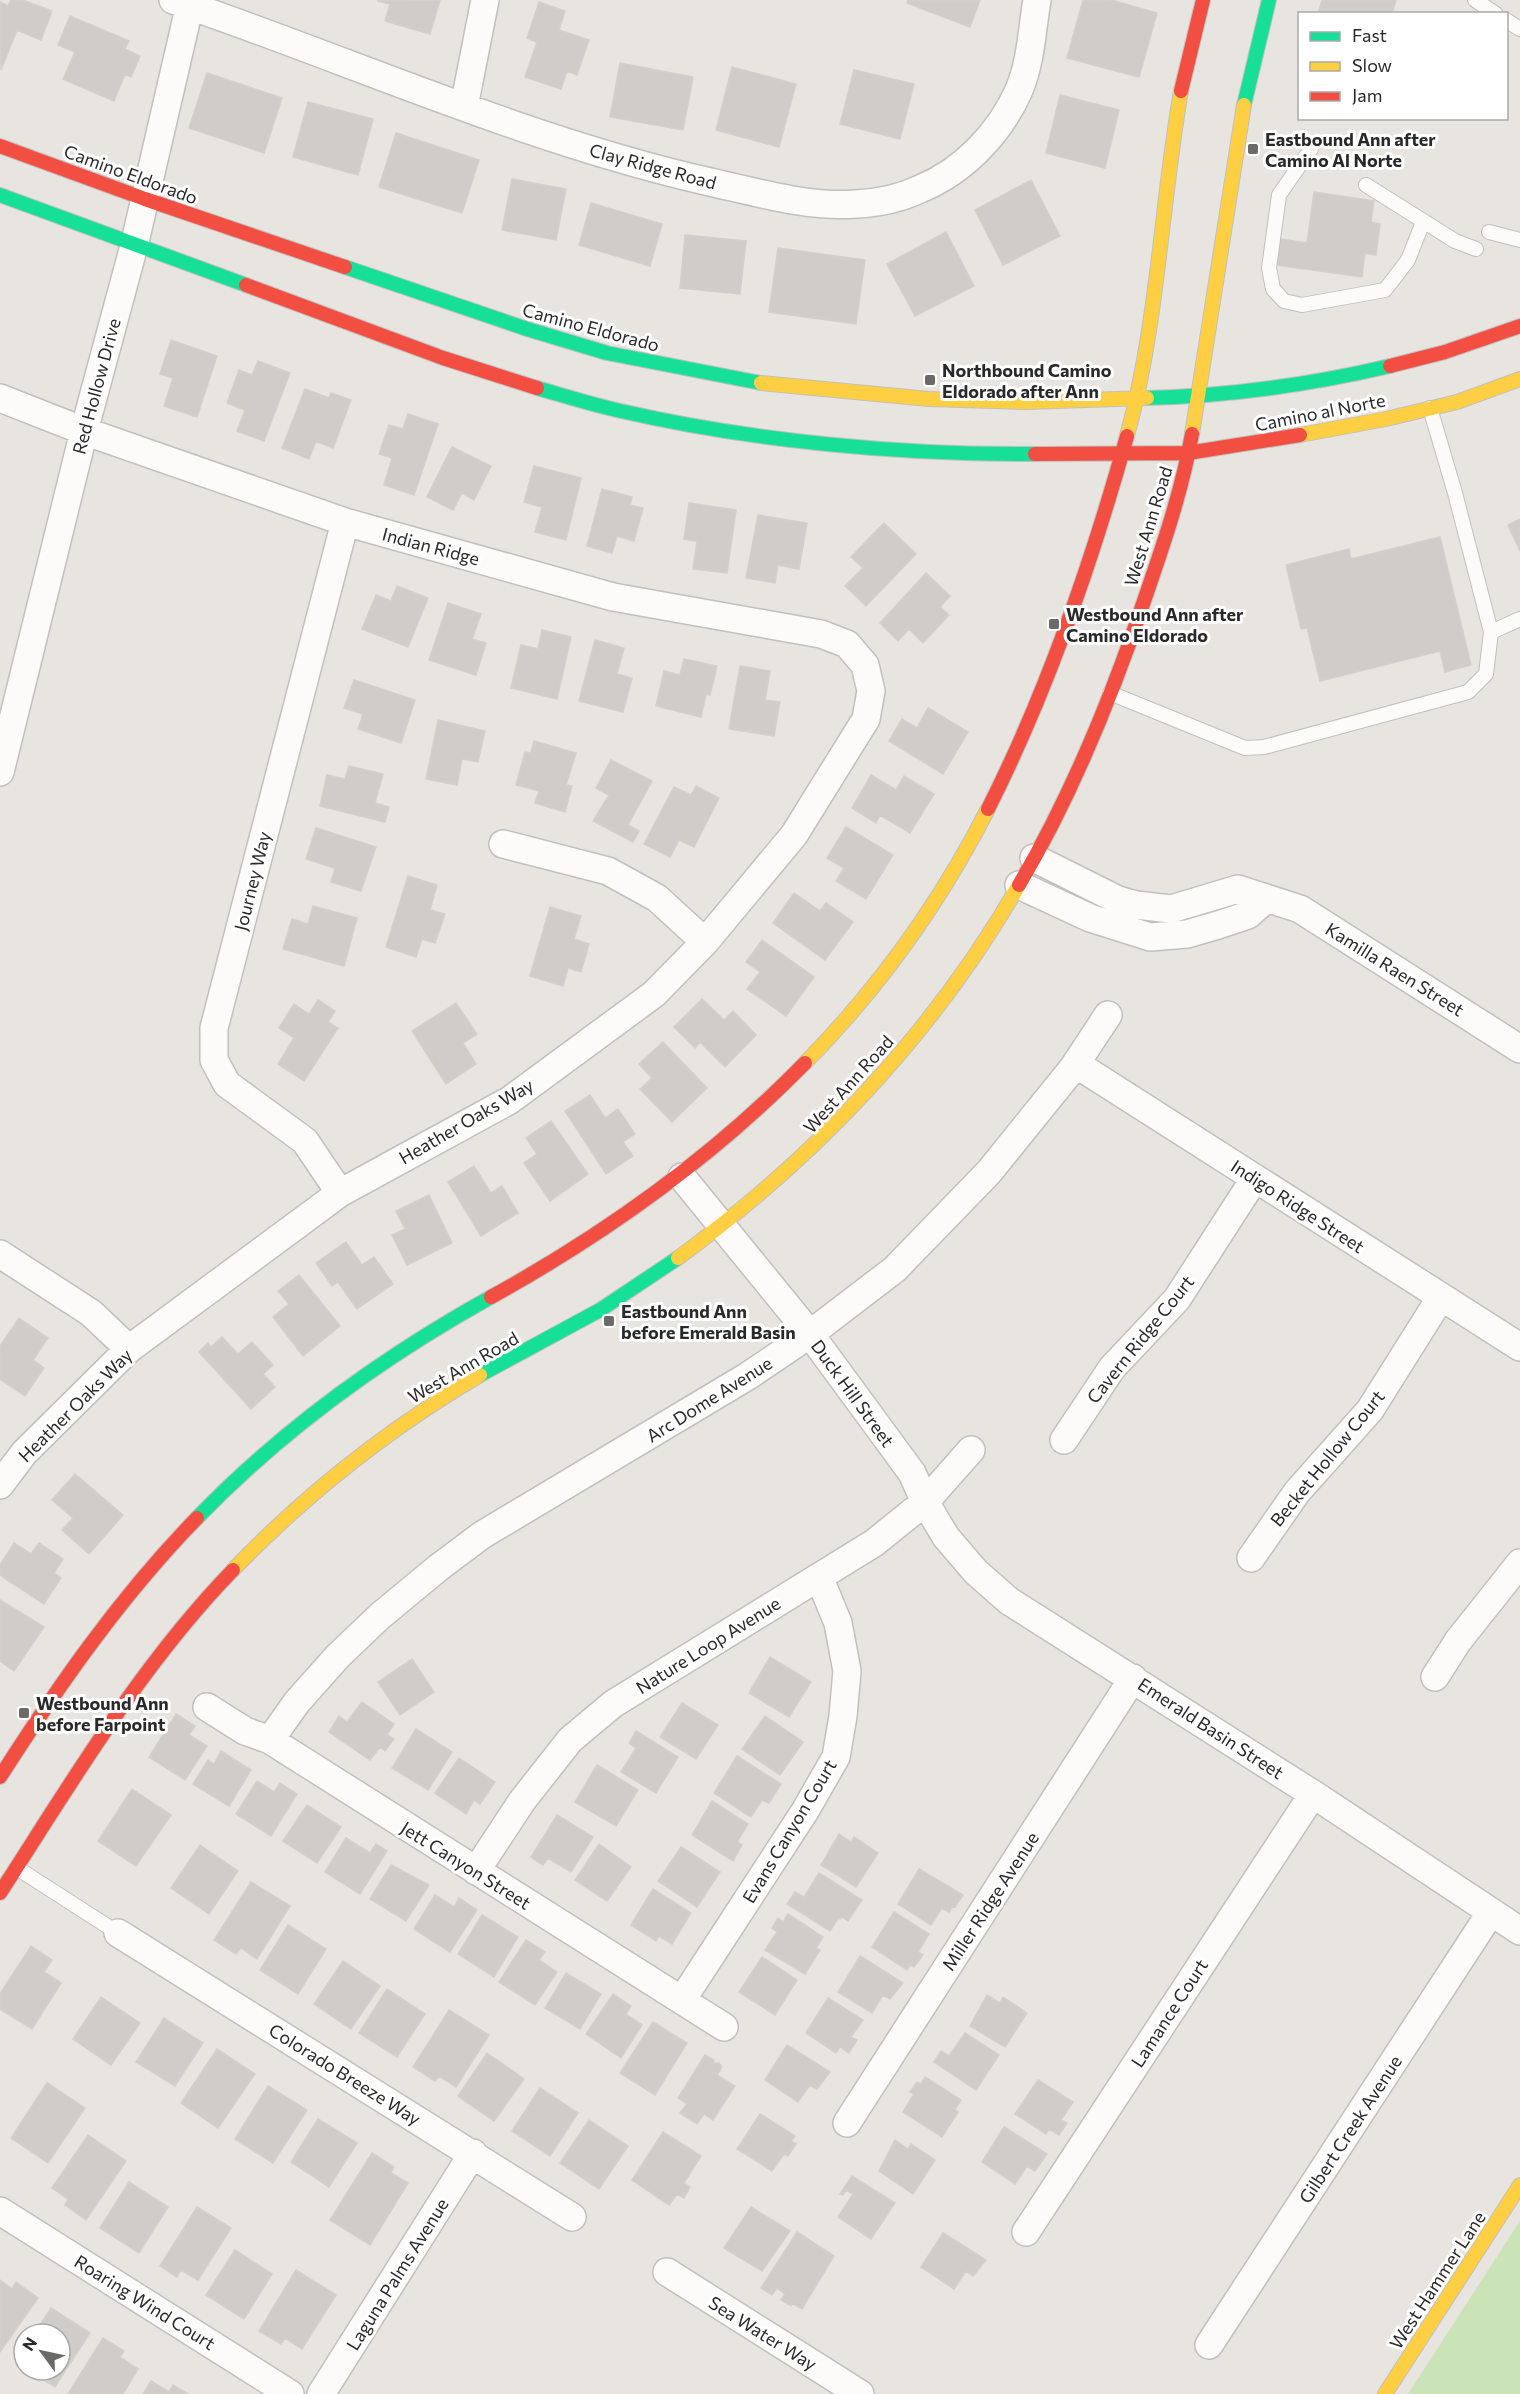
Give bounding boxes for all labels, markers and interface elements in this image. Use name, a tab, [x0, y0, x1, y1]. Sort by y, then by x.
legend	[1298, 12, 1508, 120]
text: Fast	[1352, 24, 1387, 46]
text: Slow	[1352, 54, 1392, 76]
text: Jam	[1352, 84, 1382, 106]
place label: Eastbound Ann after Camino Al Norte	[1265, 128, 1436, 171]
street label: Clay Ridge Road	[587, 138, 719, 194]
street label: Camino Eldorado	[61, 140, 201, 208]
marker: Eastbound Ann after Camino Al Norte	[1246, 142, 1260, 156]
street label: Camino Eldorado	[520, 298, 662, 356]
street label: Red Hollow Drive	[67, 316, 125, 456]
place label: Northbound Camino Eldorado after Ann	[942, 359, 1112, 402]
marker: Northbound Camino Eldorado after Ann	[923, 373, 937, 387]
street label: Camino al Norte	[1253, 389, 1387, 435]
street label: West Ann Road	[1119, 463, 1177, 589]
street label: Indian Ridge	[380, 522, 482, 570]
place label: Westbound Ann after Camino Eldorado	[1066, 603, 1244, 646]
marker: Westbound Ann after Camino Eldorado	[1047, 617, 1061, 631]
street label: Journey Way	[229, 829, 275, 933]
street label: Kamilla Raen Street	[1322, 917, 1468, 1021]
street label: West Ann Road	[798, 1031, 898, 1137]
street label: Heather Oaks Way	[395, 1074, 537, 1168]
street label: Indigo Ridge Street	[1227, 1155, 1369, 1257]
street label: Cavern Ridge Court	[1082, 1271, 1198, 1407]
place label: Eastbound Ann before Emerald Basin	[621, 1300, 796, 1343]
marker: Eastbound Ann before Emerald Basin	[602, 1314, 616, 1328]
street label: West Ann Road	[404, 1326, 522, 1408]
street label: Duck Hill Street	[807, 1335, 899, 1451]
street label: Heather Oaks Way	[14, 1344, 136, 1466]
street label: Arc Dome Avenue	[642, 1351, 776, 1447]
street label: Becket Hollow Court	[1265, 1385, 1389, 1531]
street label: Nature Loop Avenue	[632, 1592, 784, 1698]
street label: Emerald Basin Street	[1134, 1673, 1288, 1783]
place label: Westbound Ann before Farpoint	[36, 1692, 169, 1735]
marker: Westbound Ann before Farpoint	[17, 1706, 31, 1720]
street label: Evans Canyon Court	[737, 1755, 841, 1907]
street label: Jett Canyon Street	[397, 1816, 535, 1914]
street label: Miller Ridge Avenue	[937, 1828, 1043, 1974]
street label: Lamance Court	[1126, 1955, 1212, 2071]
street label: Colorado Breeze Way	[265, 2018, 425, 2130]
street label: Gilbert Creek Avenue	[1294, 2051, 1406, 2207]
street label: Laguna Palms Avenue	[341, 2194, 453, 2354]
street label: West Hammer Lane	[1384, 2207, 1490, 2353]
street label: Roaring Wind Court	[71, 2250, 219, 2354]
street label: Sea Water Way	[705, 2291, 821, 2375]
north arrow	[12, 2322, 72, 2382]
text: N	[18, 2333, 40, 2354]

